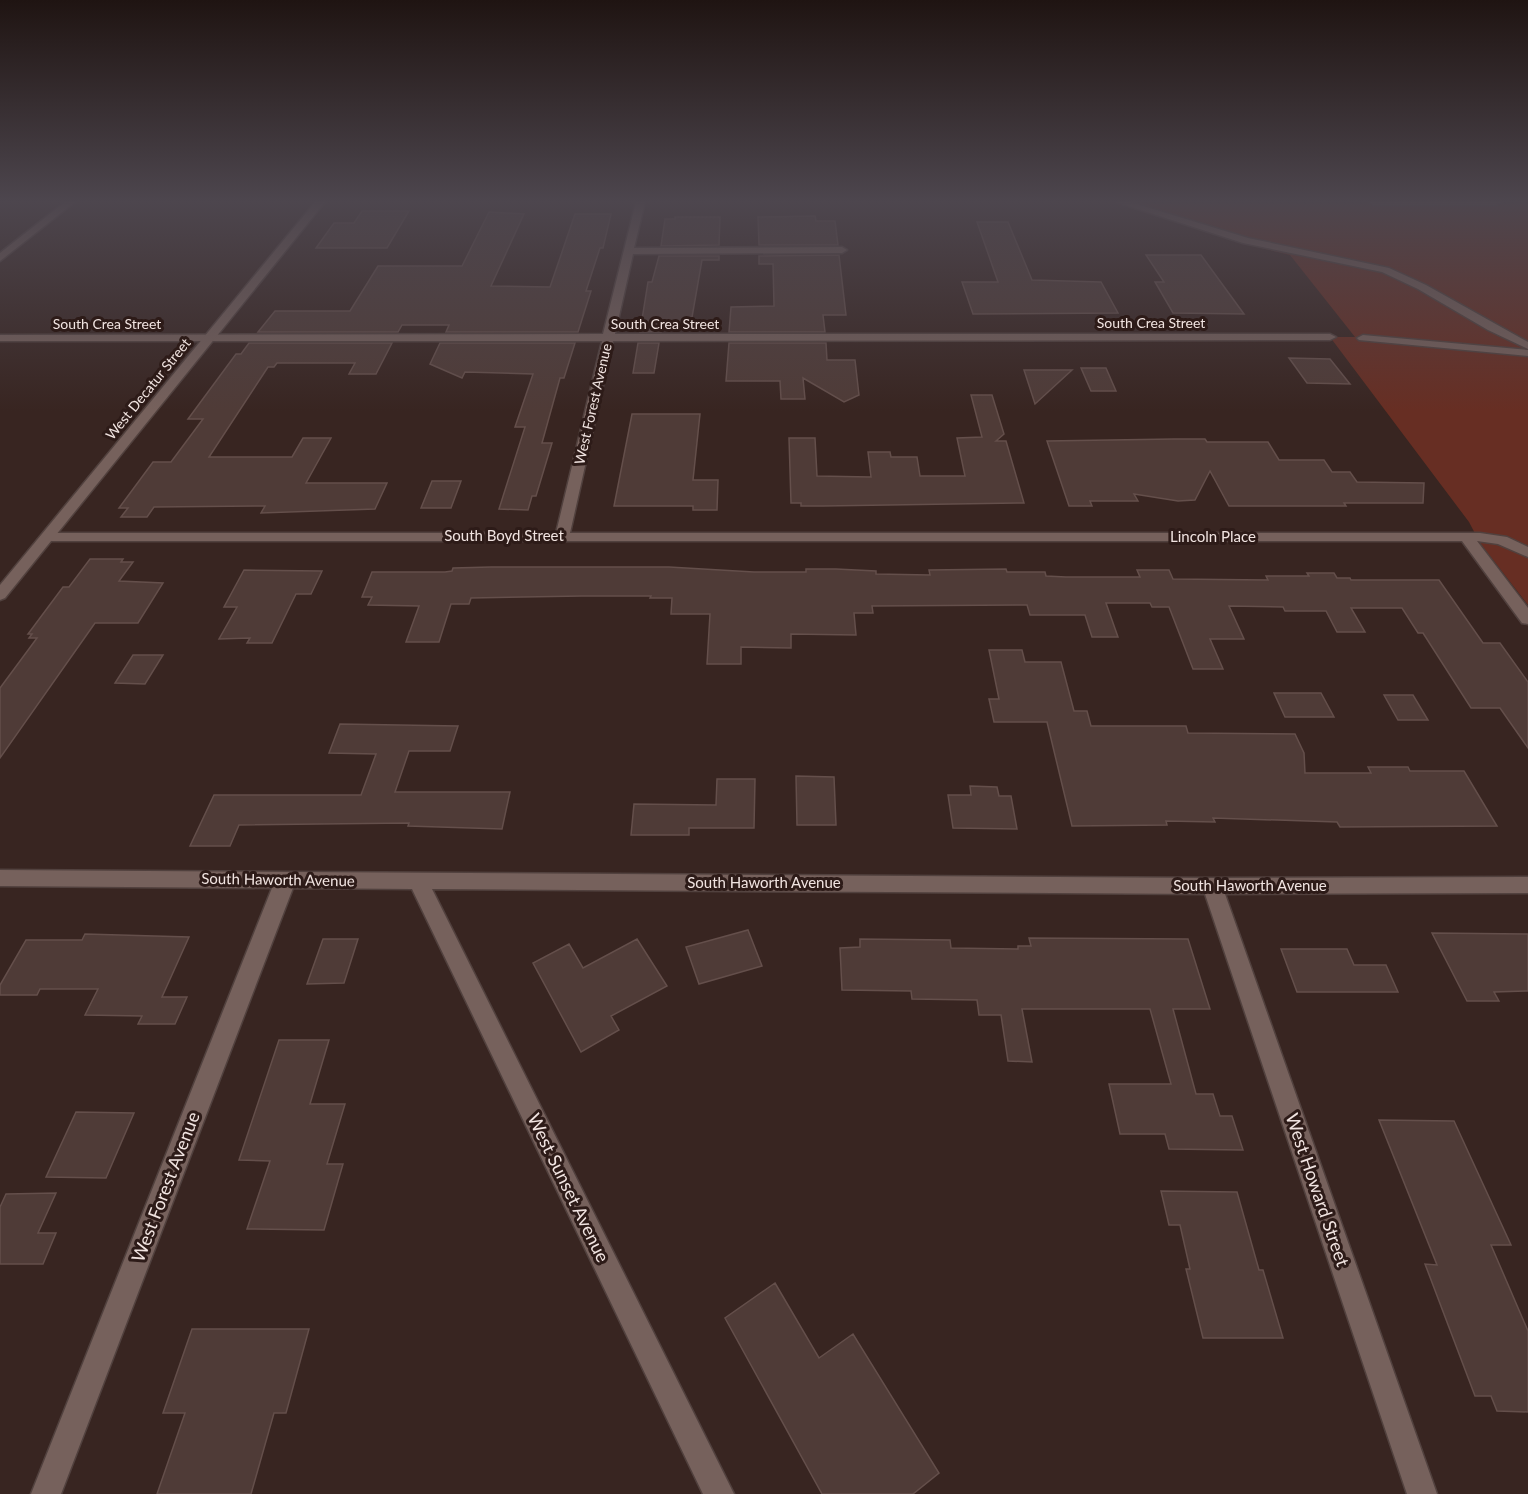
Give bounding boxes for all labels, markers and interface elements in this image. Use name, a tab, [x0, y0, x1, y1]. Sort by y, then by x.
street label: South Crea Street	[1097, 314, 1205, 331]
street label: South Crea Street	[53, 315, 161, 332]
street label: South Crea Street	[611, 315, 719, 332]
street label: West Decatur Street	[102, 335, 194, 443]
street label: West Forest Avenue	[570, 342, 615, 466]
street label: South Boyd Street	[444, 526, 564, 544]
street label: Lincoln Place	[1170, 527, 1256, 545]
street label: South Haworth Avenue	[201, 869, 355, 889]
street label: South Haworth Avenue	[687, 873, 841, 891]
street label: South Haworth Avenue	[1173, 876, 1327, 894]
street label: West Forest Avenue	[126, 1108, 204, 1265]
street label: West Sunset Avenue	[523, 1110, 614, 1266]
street label: West Howard Street	[1281, 1110, 1355, 1270]

